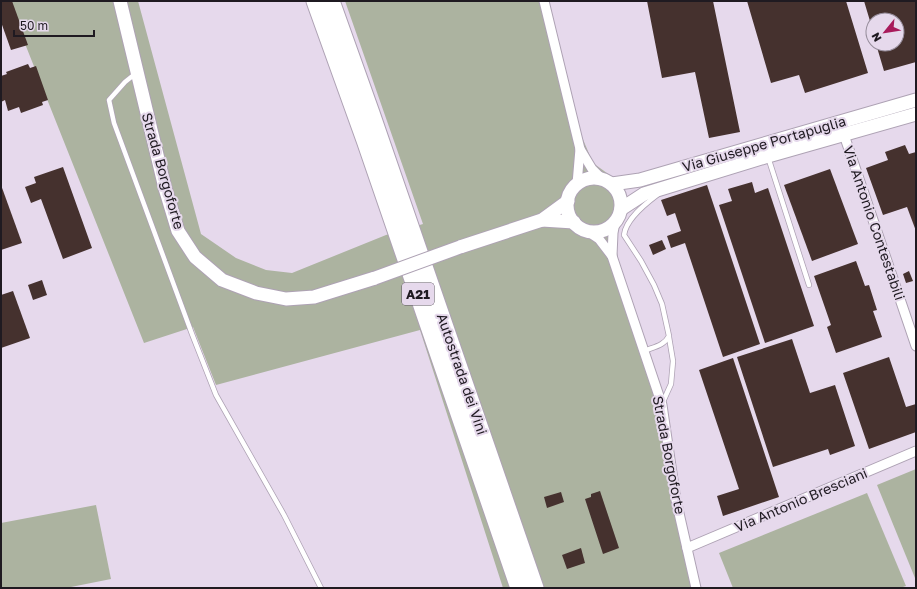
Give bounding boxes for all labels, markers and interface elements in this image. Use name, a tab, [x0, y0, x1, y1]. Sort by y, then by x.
scale bar	[14, 12, 94, 38]
north arrow	[865, 12, 905, 52]
text: 50 m	[20, 18, 48, 33]
text: N	[868, 30, 884, 44]
street label: Strada Borgoforte	[139, 111, 188, 231]
street label: Via Giuseppe Portapuglia	[680, 112, 848, 175]
street label: Via Antonio Contestabili	[840, 143, 909, 302]
road number: A21	[402, 283, 434, 305]
street label: Autostrada dei Vini	[434, 311, 491, 437]
street label: Strada Borgoforte	[650, 394, 689, 516]
street label: Via Antonio Bresciani	[732, 464, 870, 535]

